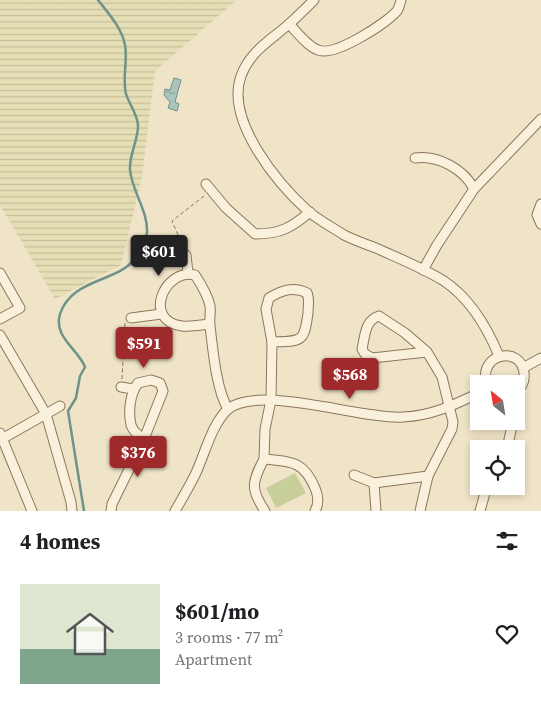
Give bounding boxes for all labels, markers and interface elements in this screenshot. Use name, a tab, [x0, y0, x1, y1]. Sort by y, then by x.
pin: $601	[129, 234, 189, 277]
text: $601	[142, 240, 176, 262]
pin: $591	[114, 326, 174, 369]
text: $591	[127, 332, 161, 354]
pin: $568	[320, 358, 380, 400]
text: $568	[333, 363, 367, 385]
north arrow	[470, 375, 525, 430]
map controls	[470, 375, 525, 495]
pin: $376	[108, 436, 168, 478]
button: locate	[470, 440, 525, 495]
text: $376	[121, 441, 155, 463]
text: 4 homes	[20, 527, 100, 556]
icon: filters	[493, 527, 521, 555]
text: $601/mo	[175, 597, 259, 626]
icon: home	[60, 604, 120, 664]
icon: heart	[493, 620, 521, 648]
text: 3 rooms · 77 m²	[175, 626, 283, 648]
text: Apartment	[175, 648, 252, 670]

